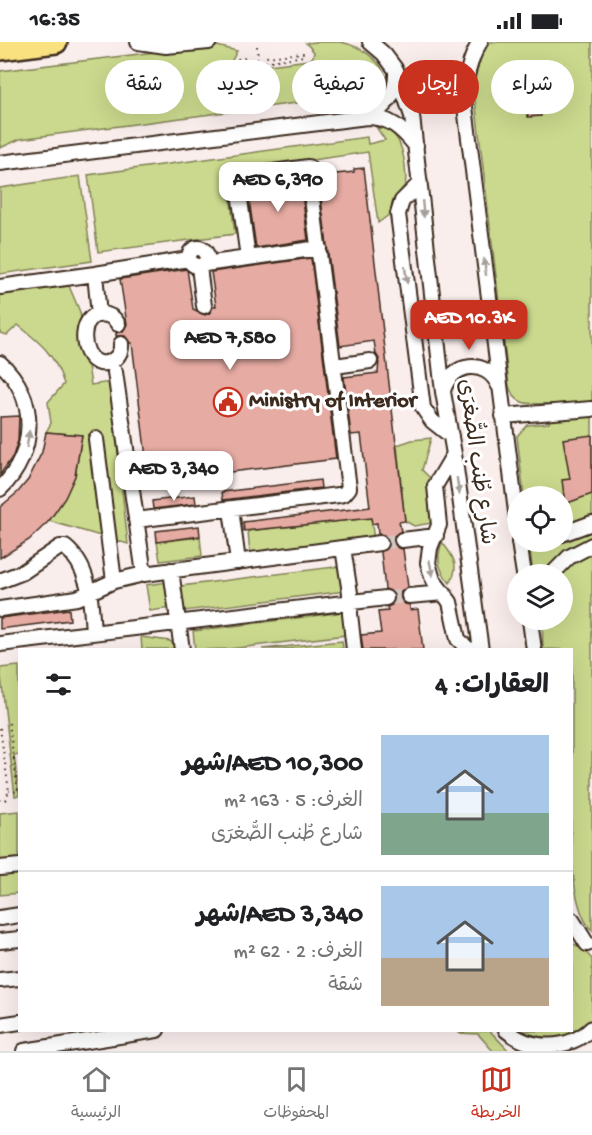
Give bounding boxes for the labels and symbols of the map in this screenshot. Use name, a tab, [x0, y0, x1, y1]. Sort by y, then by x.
pin: AED 6,390	[209, 162, 347, 213]
one-way arrow	[418, 200, 428, 219]
one-way arrow	[480, 258, 490, 277]
one-way arrow	[401, 265, 410, 284]
pin: AED 10.3K	[400, 300, 538, 351]
pin: AED 7,580	[161, 320, 299, 371]
street label: شارع طُنب الصُّغرَى	[450, 377, 505, 547]
public building icon: Ministry of Interior	[212, 386, 244, 418]
place label: Ministry of Interior	[249, 389, 419, 415]
one-way arrow	[23, 429, 32, 448]
pin: AED 3,340	[105, 451, 243, 502]
one-way arrow	[453, 477, 463, 496]
one-way arrow	[426, 559, 436, 577]

